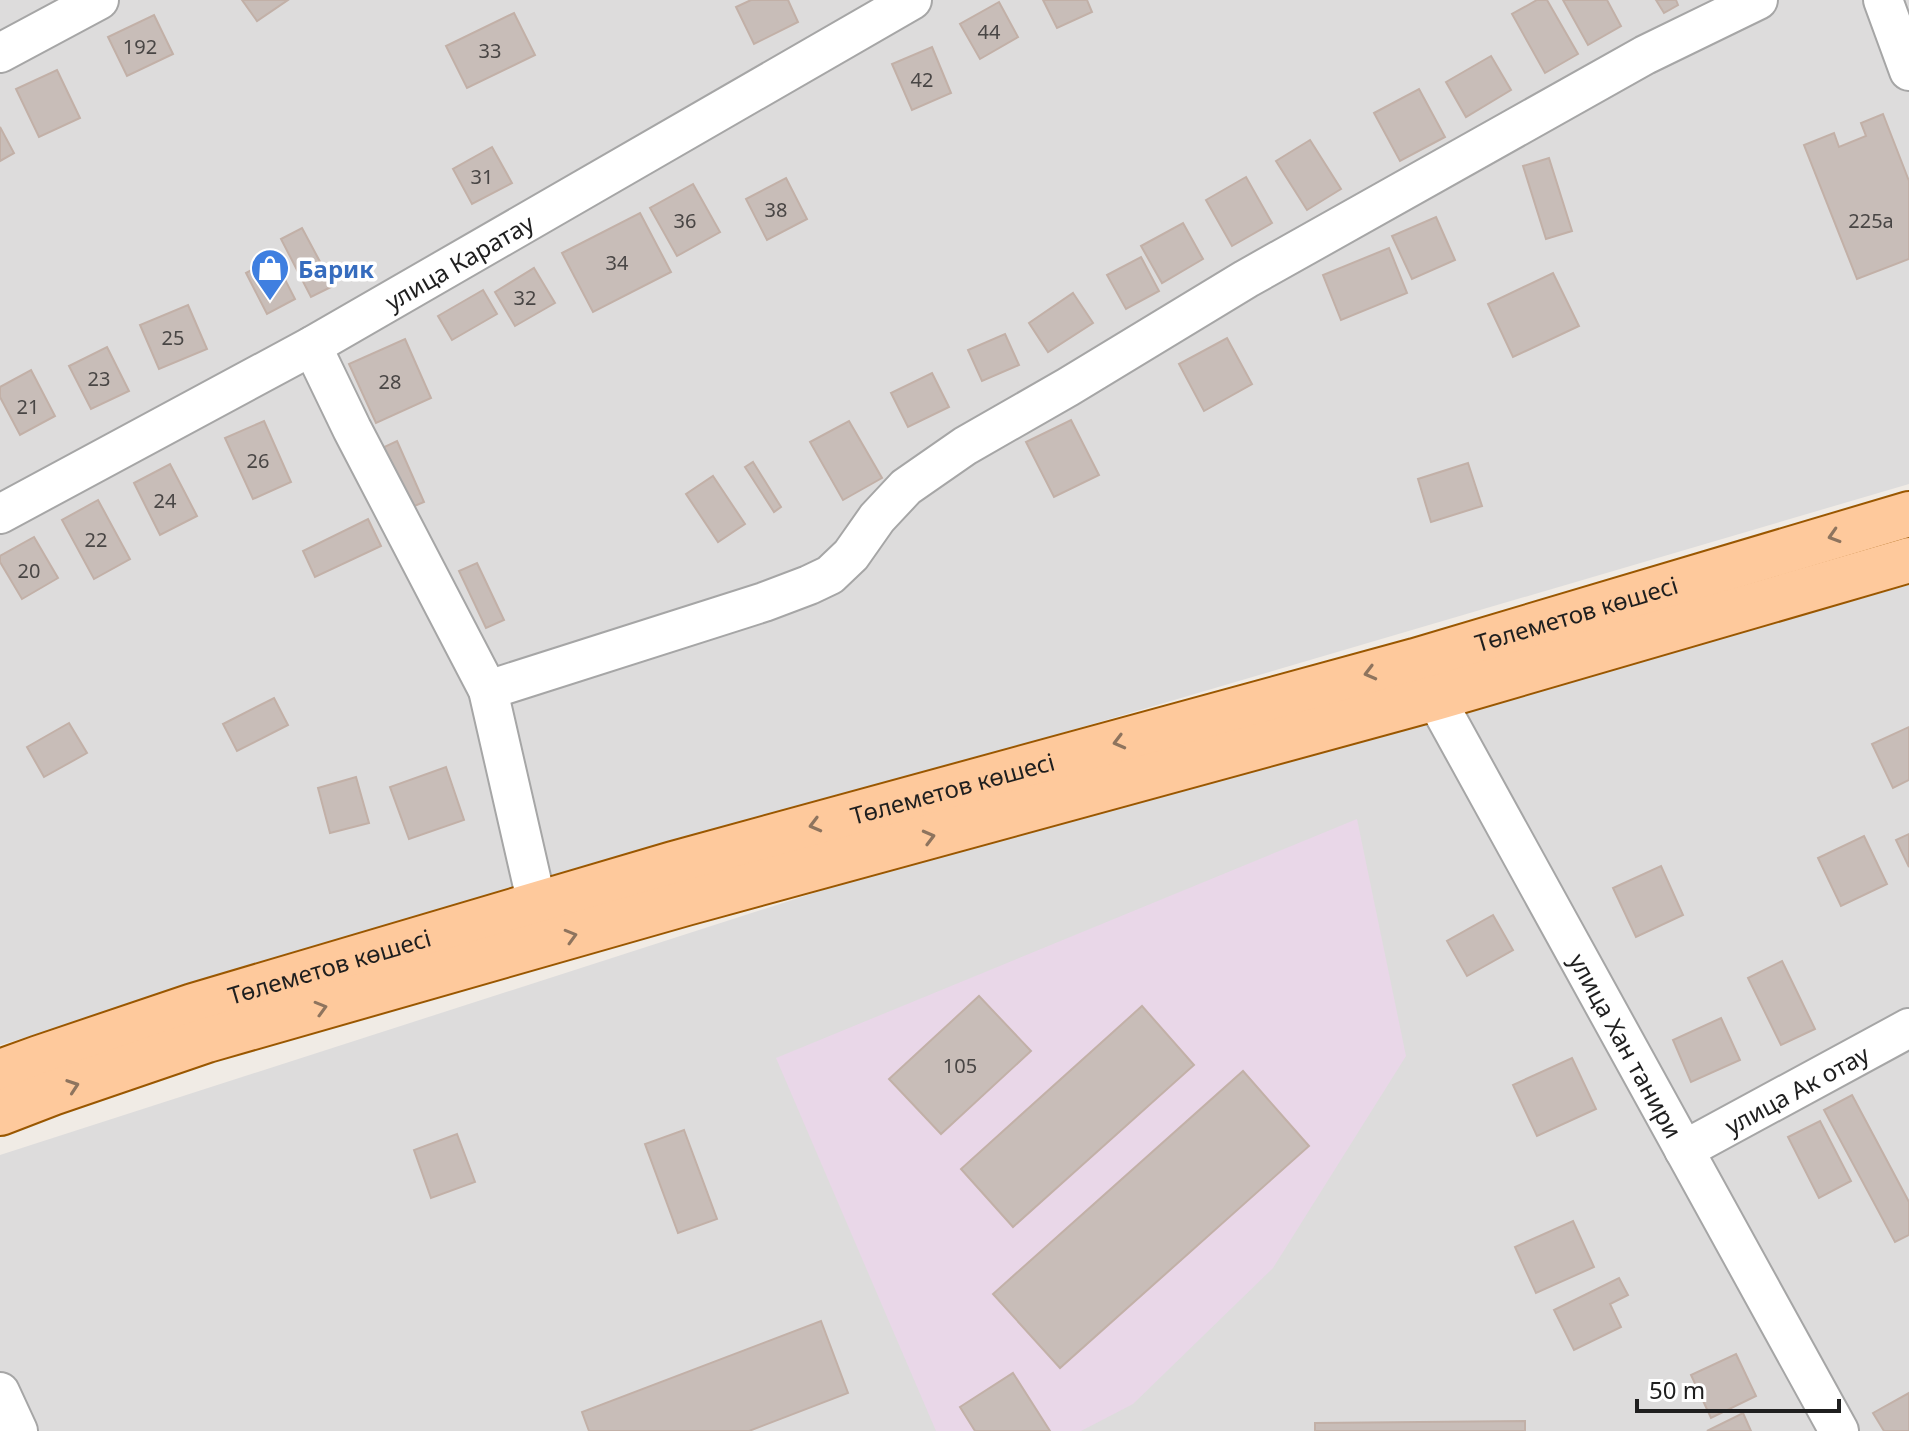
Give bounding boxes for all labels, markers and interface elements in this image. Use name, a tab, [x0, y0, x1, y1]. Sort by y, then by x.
house number: 44	[978, 18, 1001, 45]
house number: 192	[123, 33, 157, 60]
house number: 33	[479, 37, 501, 64]
house number: 42	[911, 66, 933, 93]
house number: 31	[471, 163, 493, 190]
house number: 38	[765, 196, 787, 223]
street label: улица Каратау	[379, 205, 540, 317]
house number: 36	[674, 207, 696, 234]
house number: 225а	[1848, 207, 1894, 234]
shop icon: Барик	[249, 247, 291, 302]
house number: 34	[606, 249, 629, 276]
place label: Барик	[298, 252, 374, 285]
house number: 32	[514, 284, 536, 311]
house number: 25	[162, 324, 184, 351]
house number: 23	[88, 365, 110, 392]
house number: 28	[379, 368, 401, 395]
house number: 21	[17, 393, 39, 420]
house number: 26	[247, 447, 269, 474]
house number: 24	[154, 487, 177, 514]
house number: 22	[85, 526, 107, 553]
one-way arrow	[1828, 527, 1842, 543]
house number: 20	[18, 557, 40, 584]
street label: Төлеметов көшесі	[1471, 567, 1682, 659]
one-way arrow	[1364, 664, 1378, 680]
one-way arrow	[1113, 732, 1127, 749]
street label: Төлеметов көшесі	[846, 744, 1058, 831]
one-way arrow	[808, 816, 822, 832]
one-way arrow	[922, 829, 936, 846]
street label: Төлеметов көшесі	[224, 920, 435, 1011]
one-way arrow	[563, 929, 577, 945]
street label: улица Хан танири	[1562, 947, 1691, 1144]
one-way arrow	[313, 1000, 327, 1017]
street label: улица Ак отау	[1719, 1036, 1875, 1141]
house number: 105	[943, 1052, 977, 1079]
one-way arrow	[65, 1079, 79, 1095]
scale bar	[1637, 1363, 1839, 1413]
text: 50 m	[1649, 1373, 1705, 1406]

